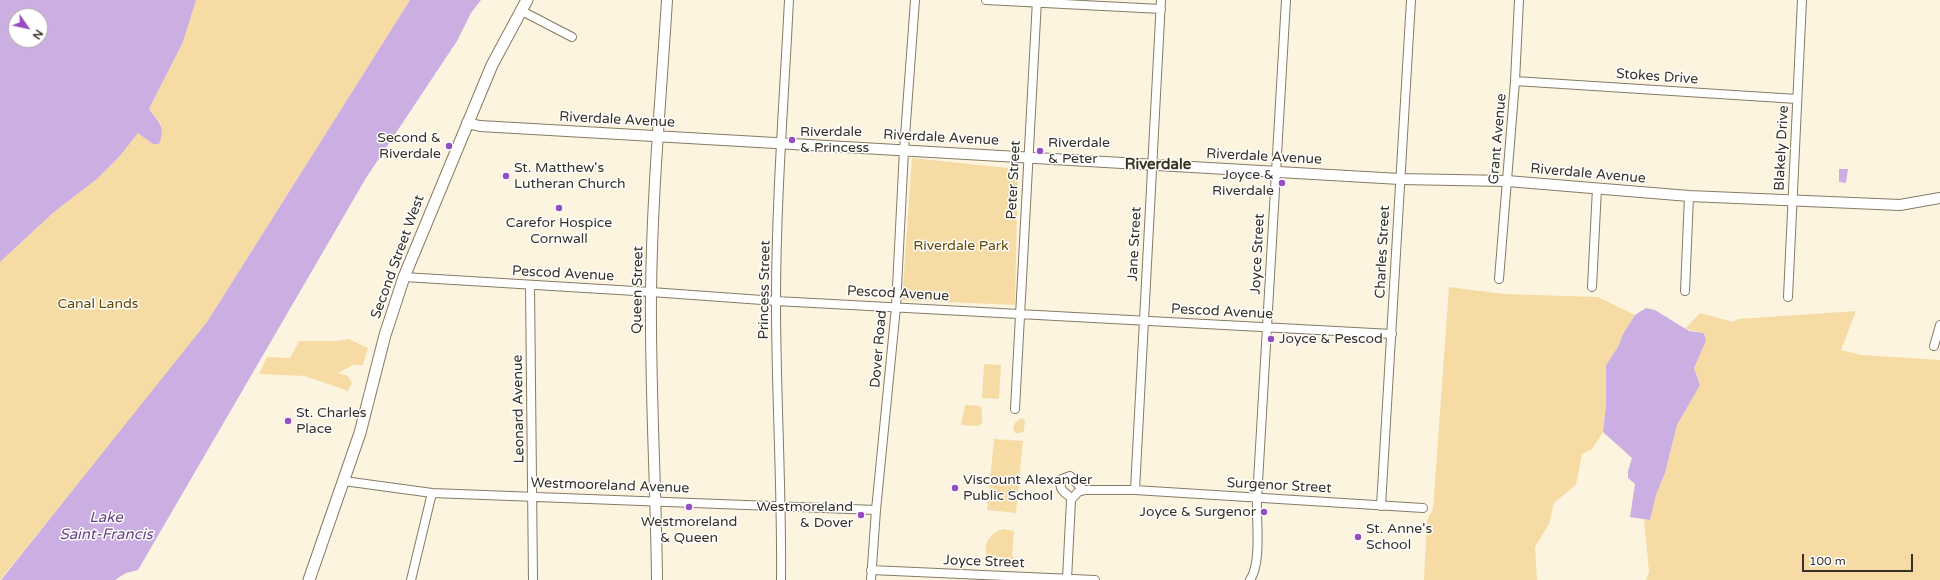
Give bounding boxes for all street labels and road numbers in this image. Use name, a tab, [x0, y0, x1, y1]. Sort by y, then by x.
street label: Stokes Drive	[1615, 66, 1699, 88]
street label: Grant Avenue	[1486, 93, 1510, 185]
street label: Blakely Drive	[1771, 105, 1793, 191]
street label: Riverdale Avenue	[559, 109, 675, 131]
street label: Riverdale Avenue	[883, 127, 999, 149]
street label: Peter Street	[1004, 140, 1024, 220]
street label: Riverdale Avenue	[1206, 146, 1322, 168]
street label: Riverdale Avenue	[1530, 161, 1646, 187]
street label: Second Street West	[368, 193, 428, 321]
street label: Charles Street	[1372, 205, 1394, 299]
street label: Jane Street	[1125, 206, 1145, 282]
street label: Joyce Street	[1247, 213, 1269, 295]
street label: Princess Street	[756, 240, 774, 340]
street label: Queen Street	[629, 246, 647, 334]
street label: Pescod Avenue	[511, 263, 615, 285]
street label: Pescod Avenue	[846, 283, 950, 305]
street label: Pescod Avenue	[1170, 301, 1274, 323]
street label: Dover Road	[867, 309, 891, 389]
street label: Leonard Avenue	[510, 355, 528, 463]
street label: Westmooreland Avenue	[530, 475, 690, 497]
street label: Surgenor Street	[1226, 475, 1332, 497]
street label: Joyce Street	[943, 552, 1025, 572]

